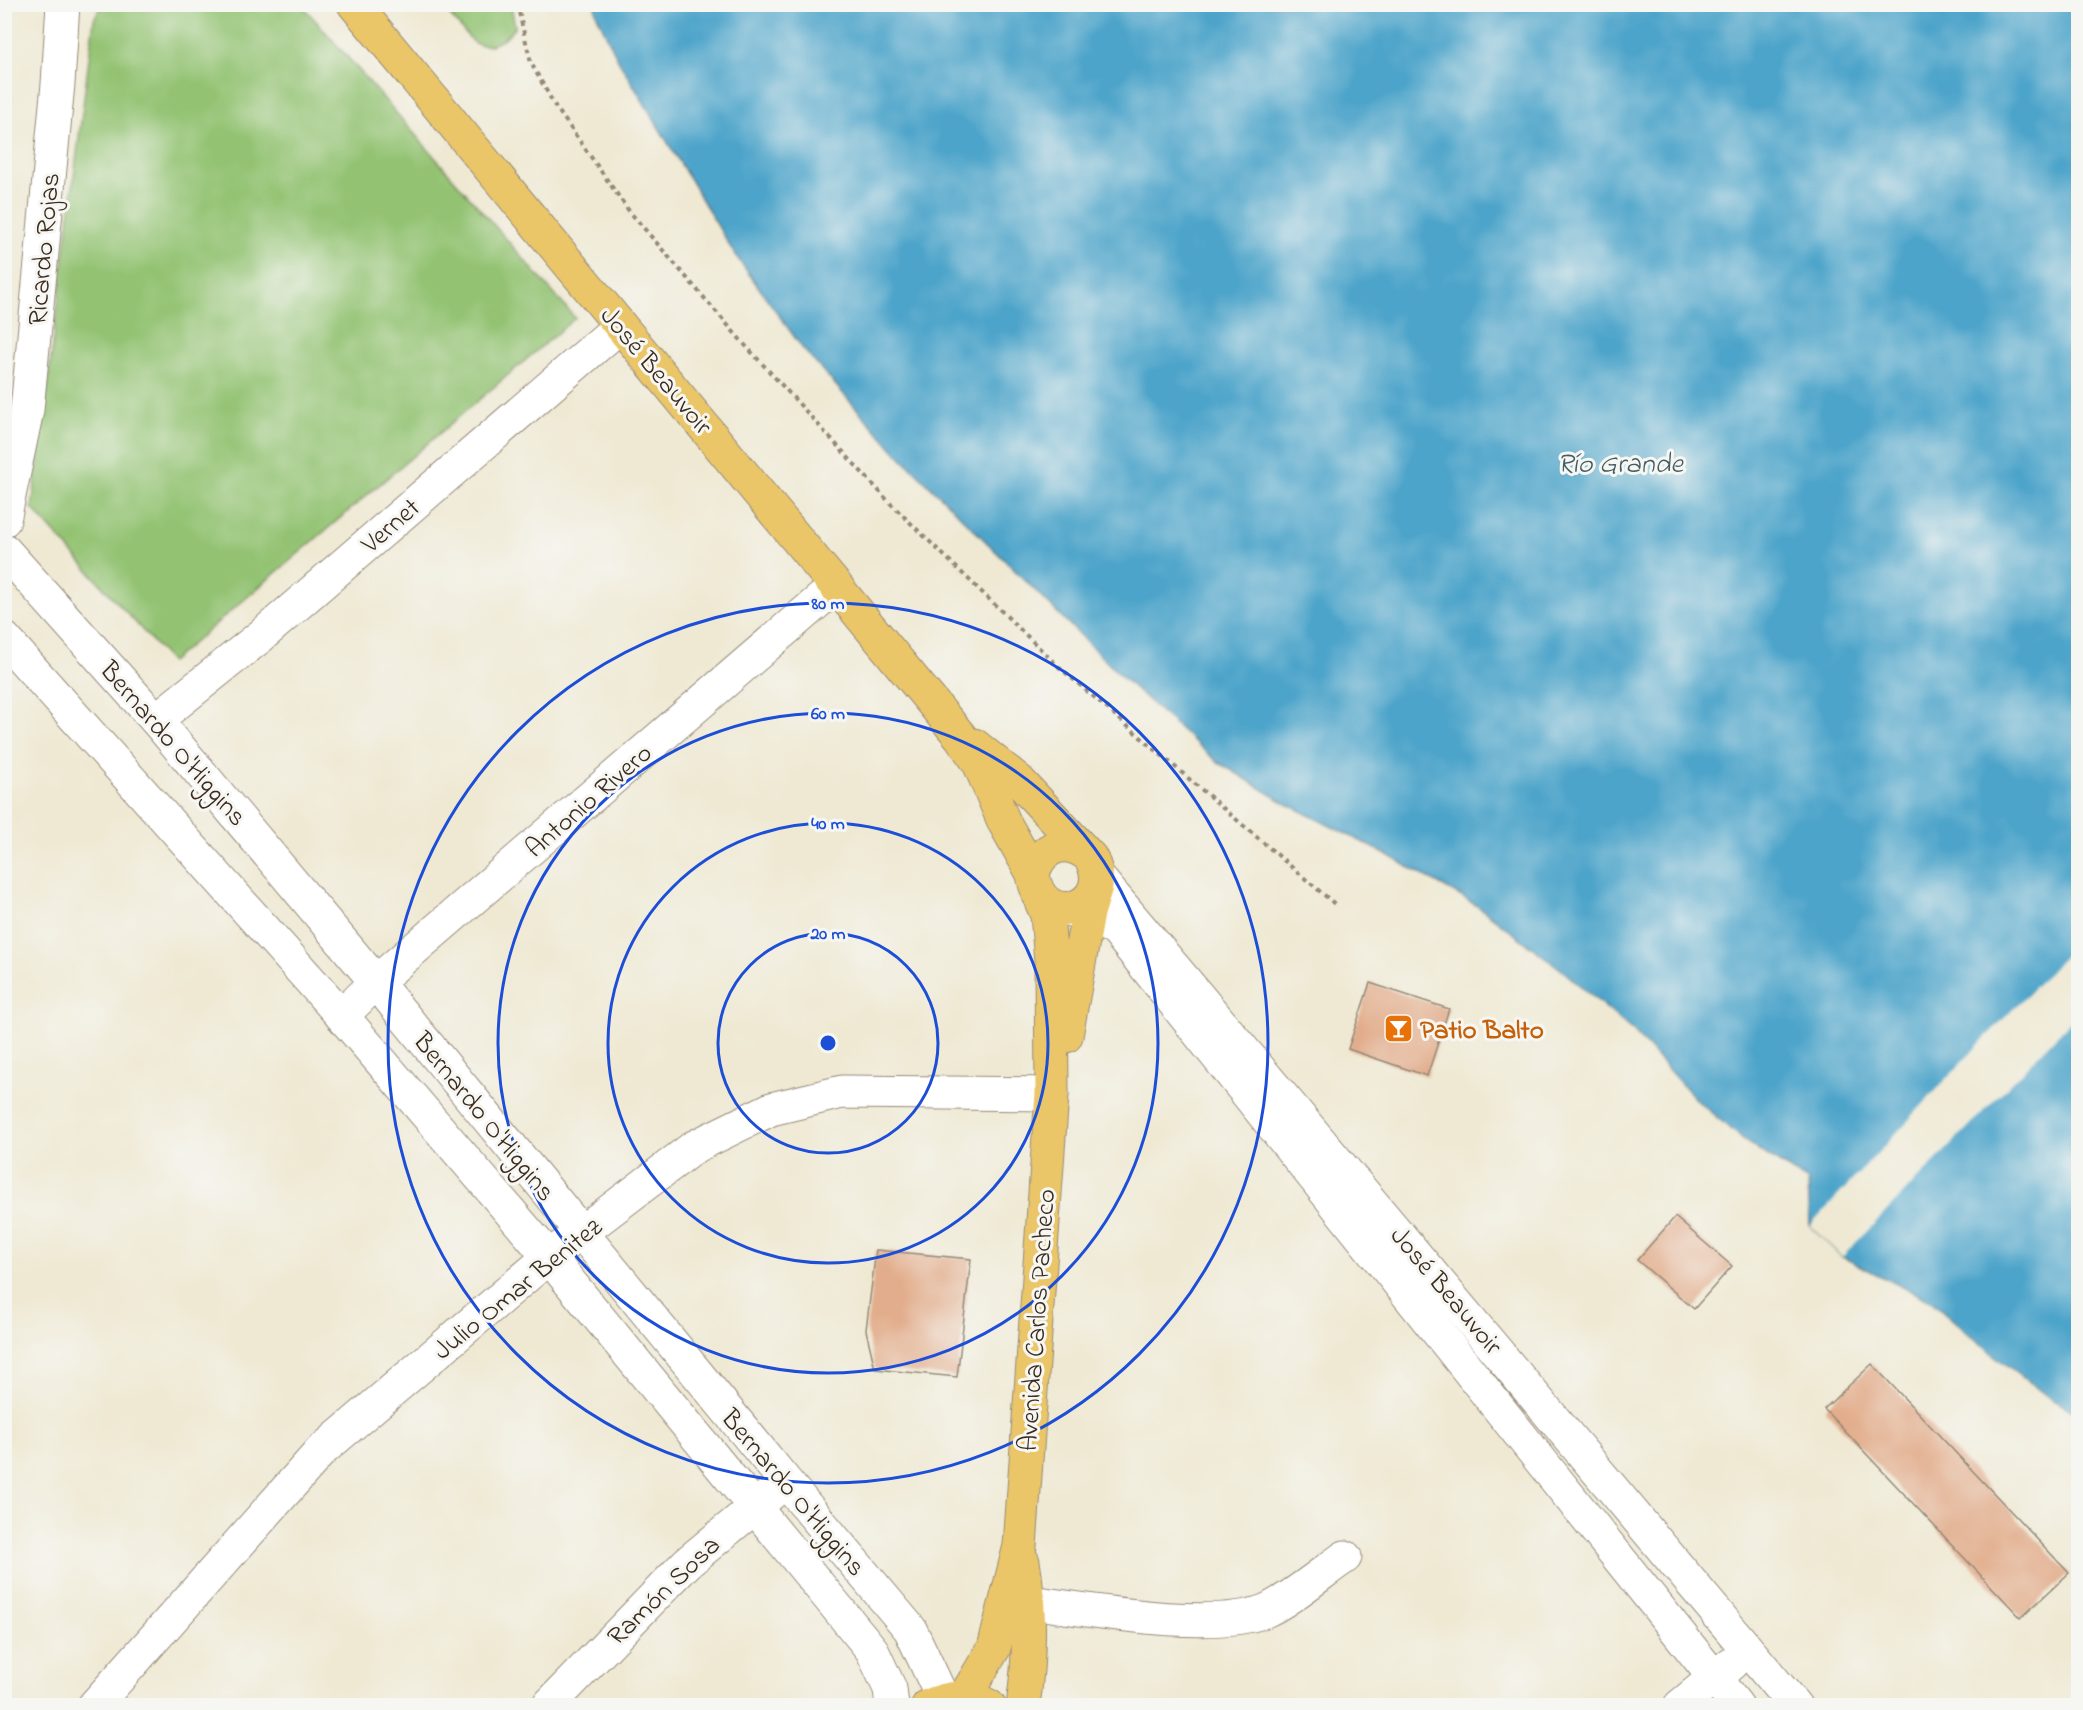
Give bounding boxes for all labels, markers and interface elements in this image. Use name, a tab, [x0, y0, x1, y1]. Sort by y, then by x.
street label: Ricardo Rojas	[19, 171, 72, 327]
street label: José Beauvoir	[589, 299, 721, 445]
water label: Río Grande	[1557, 445, 1684, 486]
street label: Vernet	[353, 490, 430, 564]
text: 80 m	[811, 592, 845, 618]
street label: Bernardo O'Higgins	[88, 653, 255, 836]
text: 60 m	[811, 702, 845, 728]
street label: Antonio Rivero	[517, 735, 662, 868]
text: 40 m	[811, 812, 845, 838]
text: 20 m	[809, 922, 846, 948]
place label: Patio Balto	[1420, 1012, 1544, 1051]
bar icon: Patio Balto	[1383, 1013, 1415, 1045]
street label: Bernardo O'Higgins	[402, 1024, 564, 1211]
centre of rings	[818, 1033, 838, 1053]
street label: Avenida Carlos Pacheco	[1010, 1188, 1067, 1453]
street label: Julio Omar Benitez	[425, 1209, 612, 1371]
street label: José Beauvoir	[1379, 1219, 1511, 1365]
street label: Bernardo O'Higgins	[710, 1401, 874, 1586]
street label: Ramón Sosa	[599, 1528, 730, 1656]

